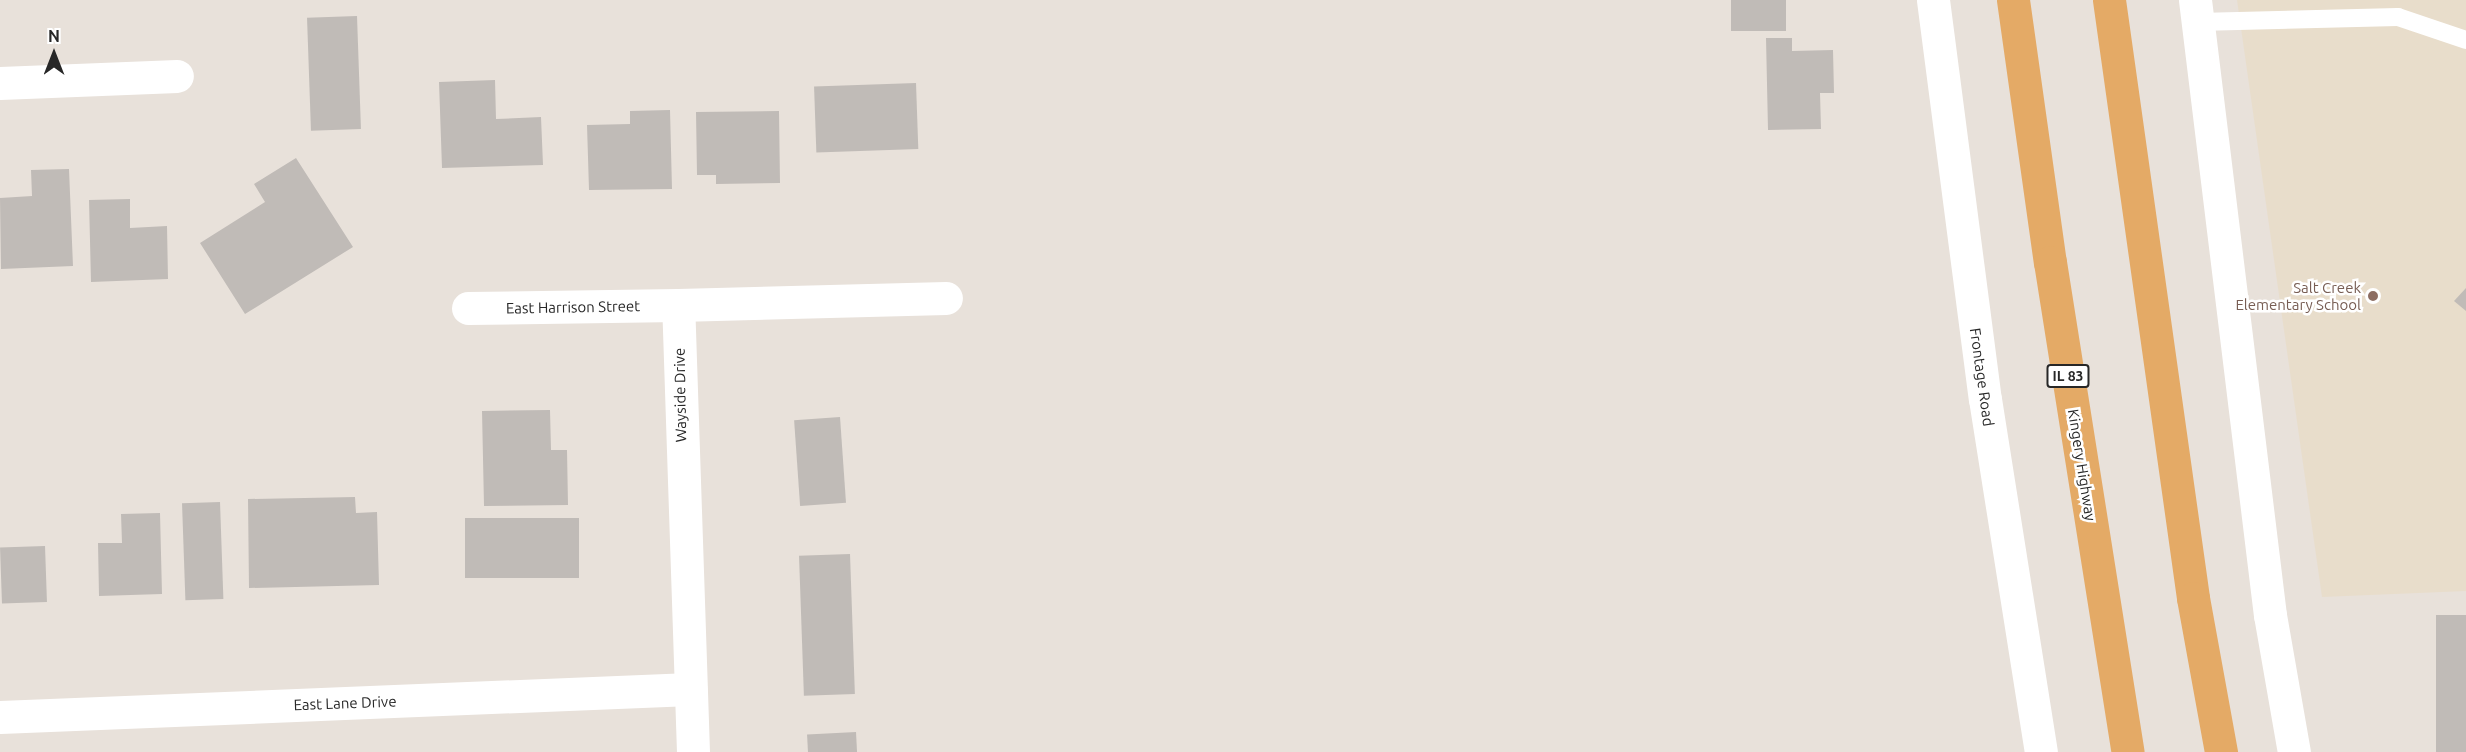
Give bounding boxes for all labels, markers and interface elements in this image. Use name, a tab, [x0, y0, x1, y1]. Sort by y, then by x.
north arrow	[24, 24, 84, 84]
text: N	[48, 27, 60, 45]
place label: Salt Creek Elementary School	[2235, 278, 2361, 313]
marker: Salt Creek Elementary School	[2366, 289, 2380, 303]
street label: East Harrison Street	[506, 297, 640, 317]
street label: Frontage Road	[1966, 327, 1998, 427]
street label: Wayside Drive	[670, 348, 690, 442]
road number: IL 83	[2046, 365, 2090, 387]
street label: Kingery Highway	[2064, 408, 2100, 522]
street label: East Lane Drive	[293, 692, 397, 714]

